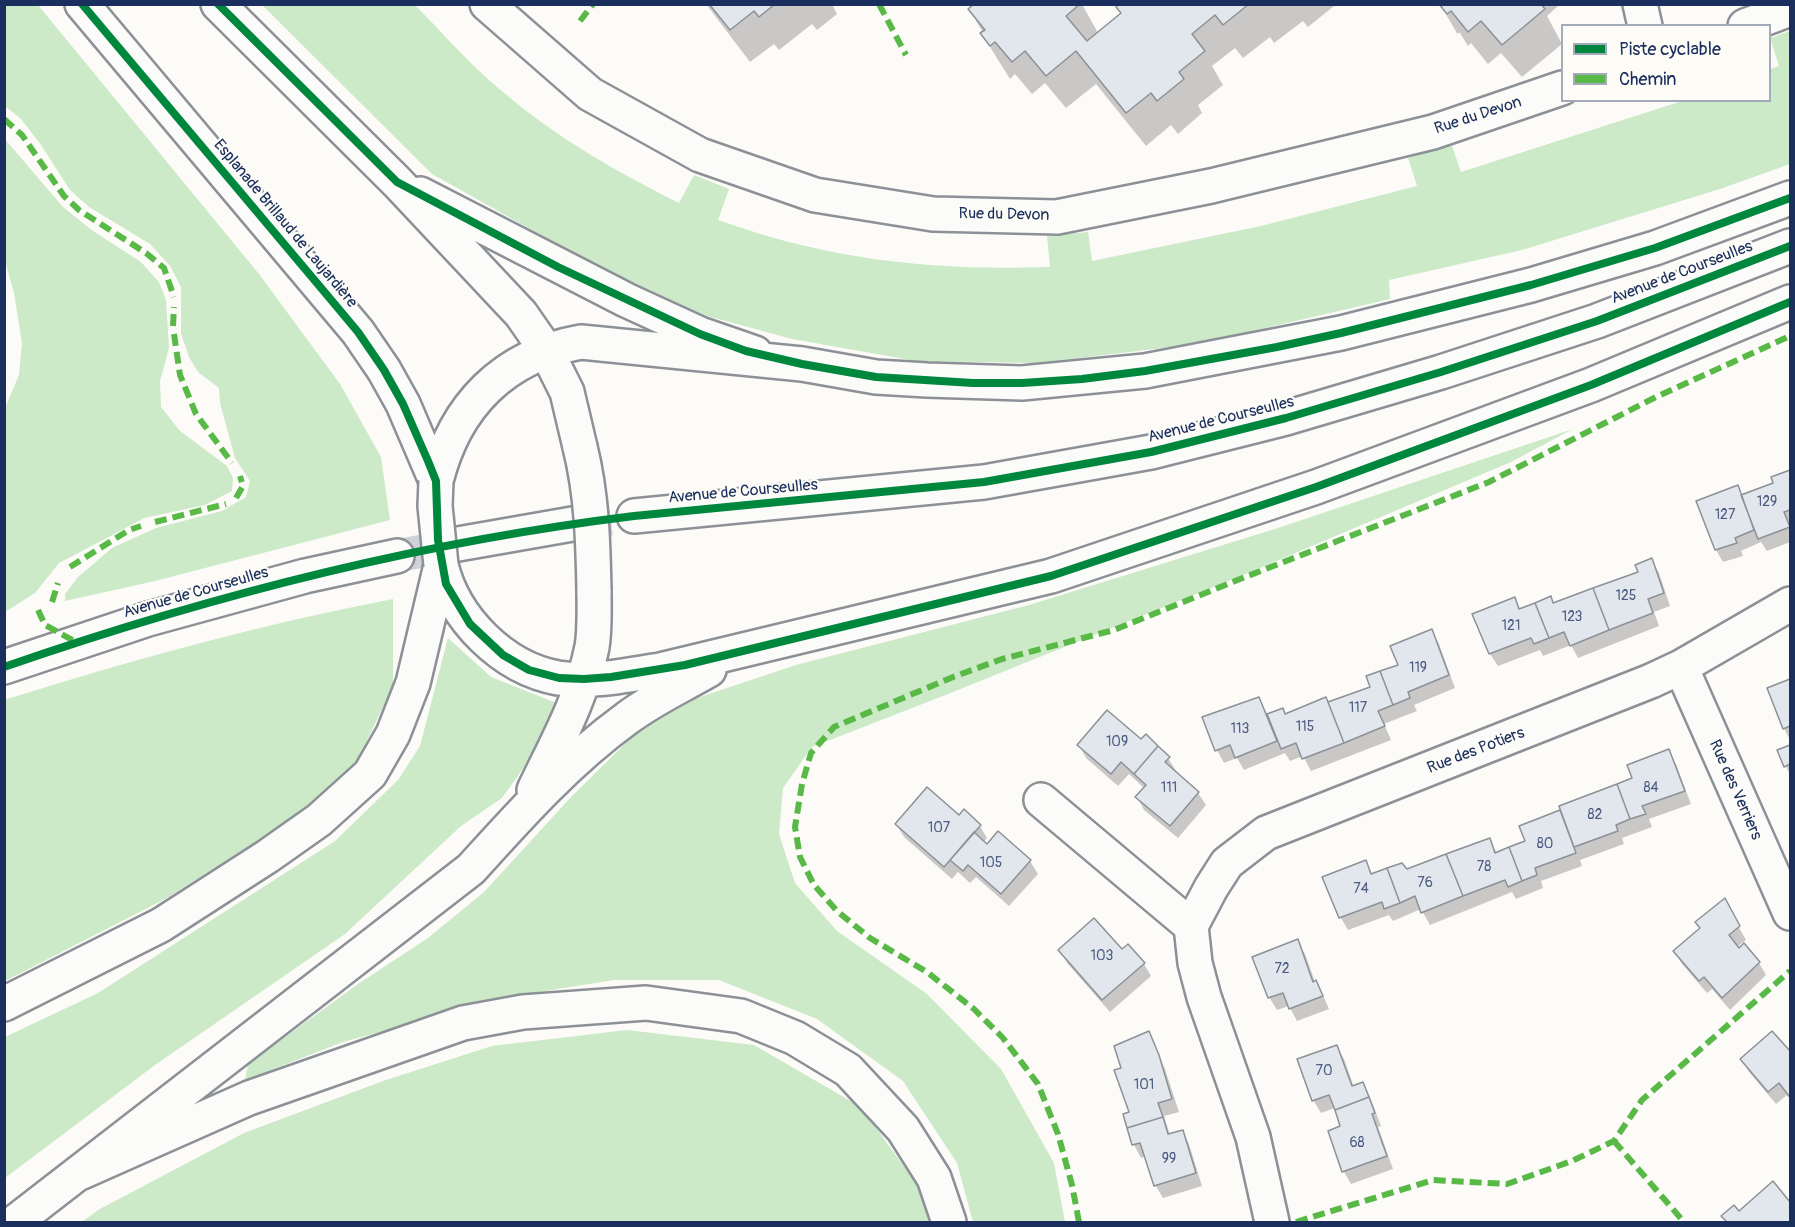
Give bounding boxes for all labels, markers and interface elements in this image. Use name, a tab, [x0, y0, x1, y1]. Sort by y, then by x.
legend	[1561, 24, 1771, 102]
text: Piste cyclable	[1619, 38, 1721, 61]
text: Chemin	[1619, 68, 1676, 91]
street label: Rue du Devon	[1432, 93, 1524, 139]
street label: Esplanade Brillaud de Laujardière	[209, 136, 361, 312]
street label: Rue du Devon	[959, 205, 1049, 225]
street label: Avenue de Courseulles	[1609, 237, 1755, 309]
street label: Avenue de Courseulles	[1146, 393, 1296, 447]
street label: Avenue de Courseulles	[667, 476, 819, 508]
house number: 129	[1757, 494, 1777, 510]
house number: 127	[1715, 507, 1735, 523]
street label: Avenue de Courseulles	[121, 563, 271, 623]
house number: 125	[1616, 588, 1636, 604]
house number: 123	[1562, 609, 1582, 625]
house number: 121	[1502, 618, 1520, 634]
house number: 119	[1409, 660, 1427, 676]
house number: 117	[1349, 700, 1367, 716]
house number: 115	[1296, 719, 1314, 735]
house number: 113	[1231, 721, 1249, 737]
street label: Rue des Potiers	[1425, 724, 1527, 778]
house number: 109	[1106, 734, 1128, 750]
street label: Rue des Verriers	[1704, 737, 1766, 843]
house number: 111	[1161, 780, 1177, 796]
house number: 84	[1643, 780, 1659, 796]
house number: 82	[1588, 807, 1602, 823]
house number: 107	[928, 820, 950, 836]
house number: 80	[1537, 836, 1553, 852]
house number: 105	[980, 855, 1002, 871]
house number: 78	[1477, 859, 1491, 875]
house number: 76	[1417, 875, 1433, 891]
house number: 74	[1353, 881, 1369, 897]
house number: 103	[1091, 948, 1113, 964]
house number: 72	[1274, 961, 1290, 977]
house number: 70	[1316, 1063, 1332, 1079]
house number: 101	[1134, 1077, 1154, 1093]
house number: 68	[1349, 1135, 1365, 1151]
house number: 99	[1162, 1151, 1176, 1167]

